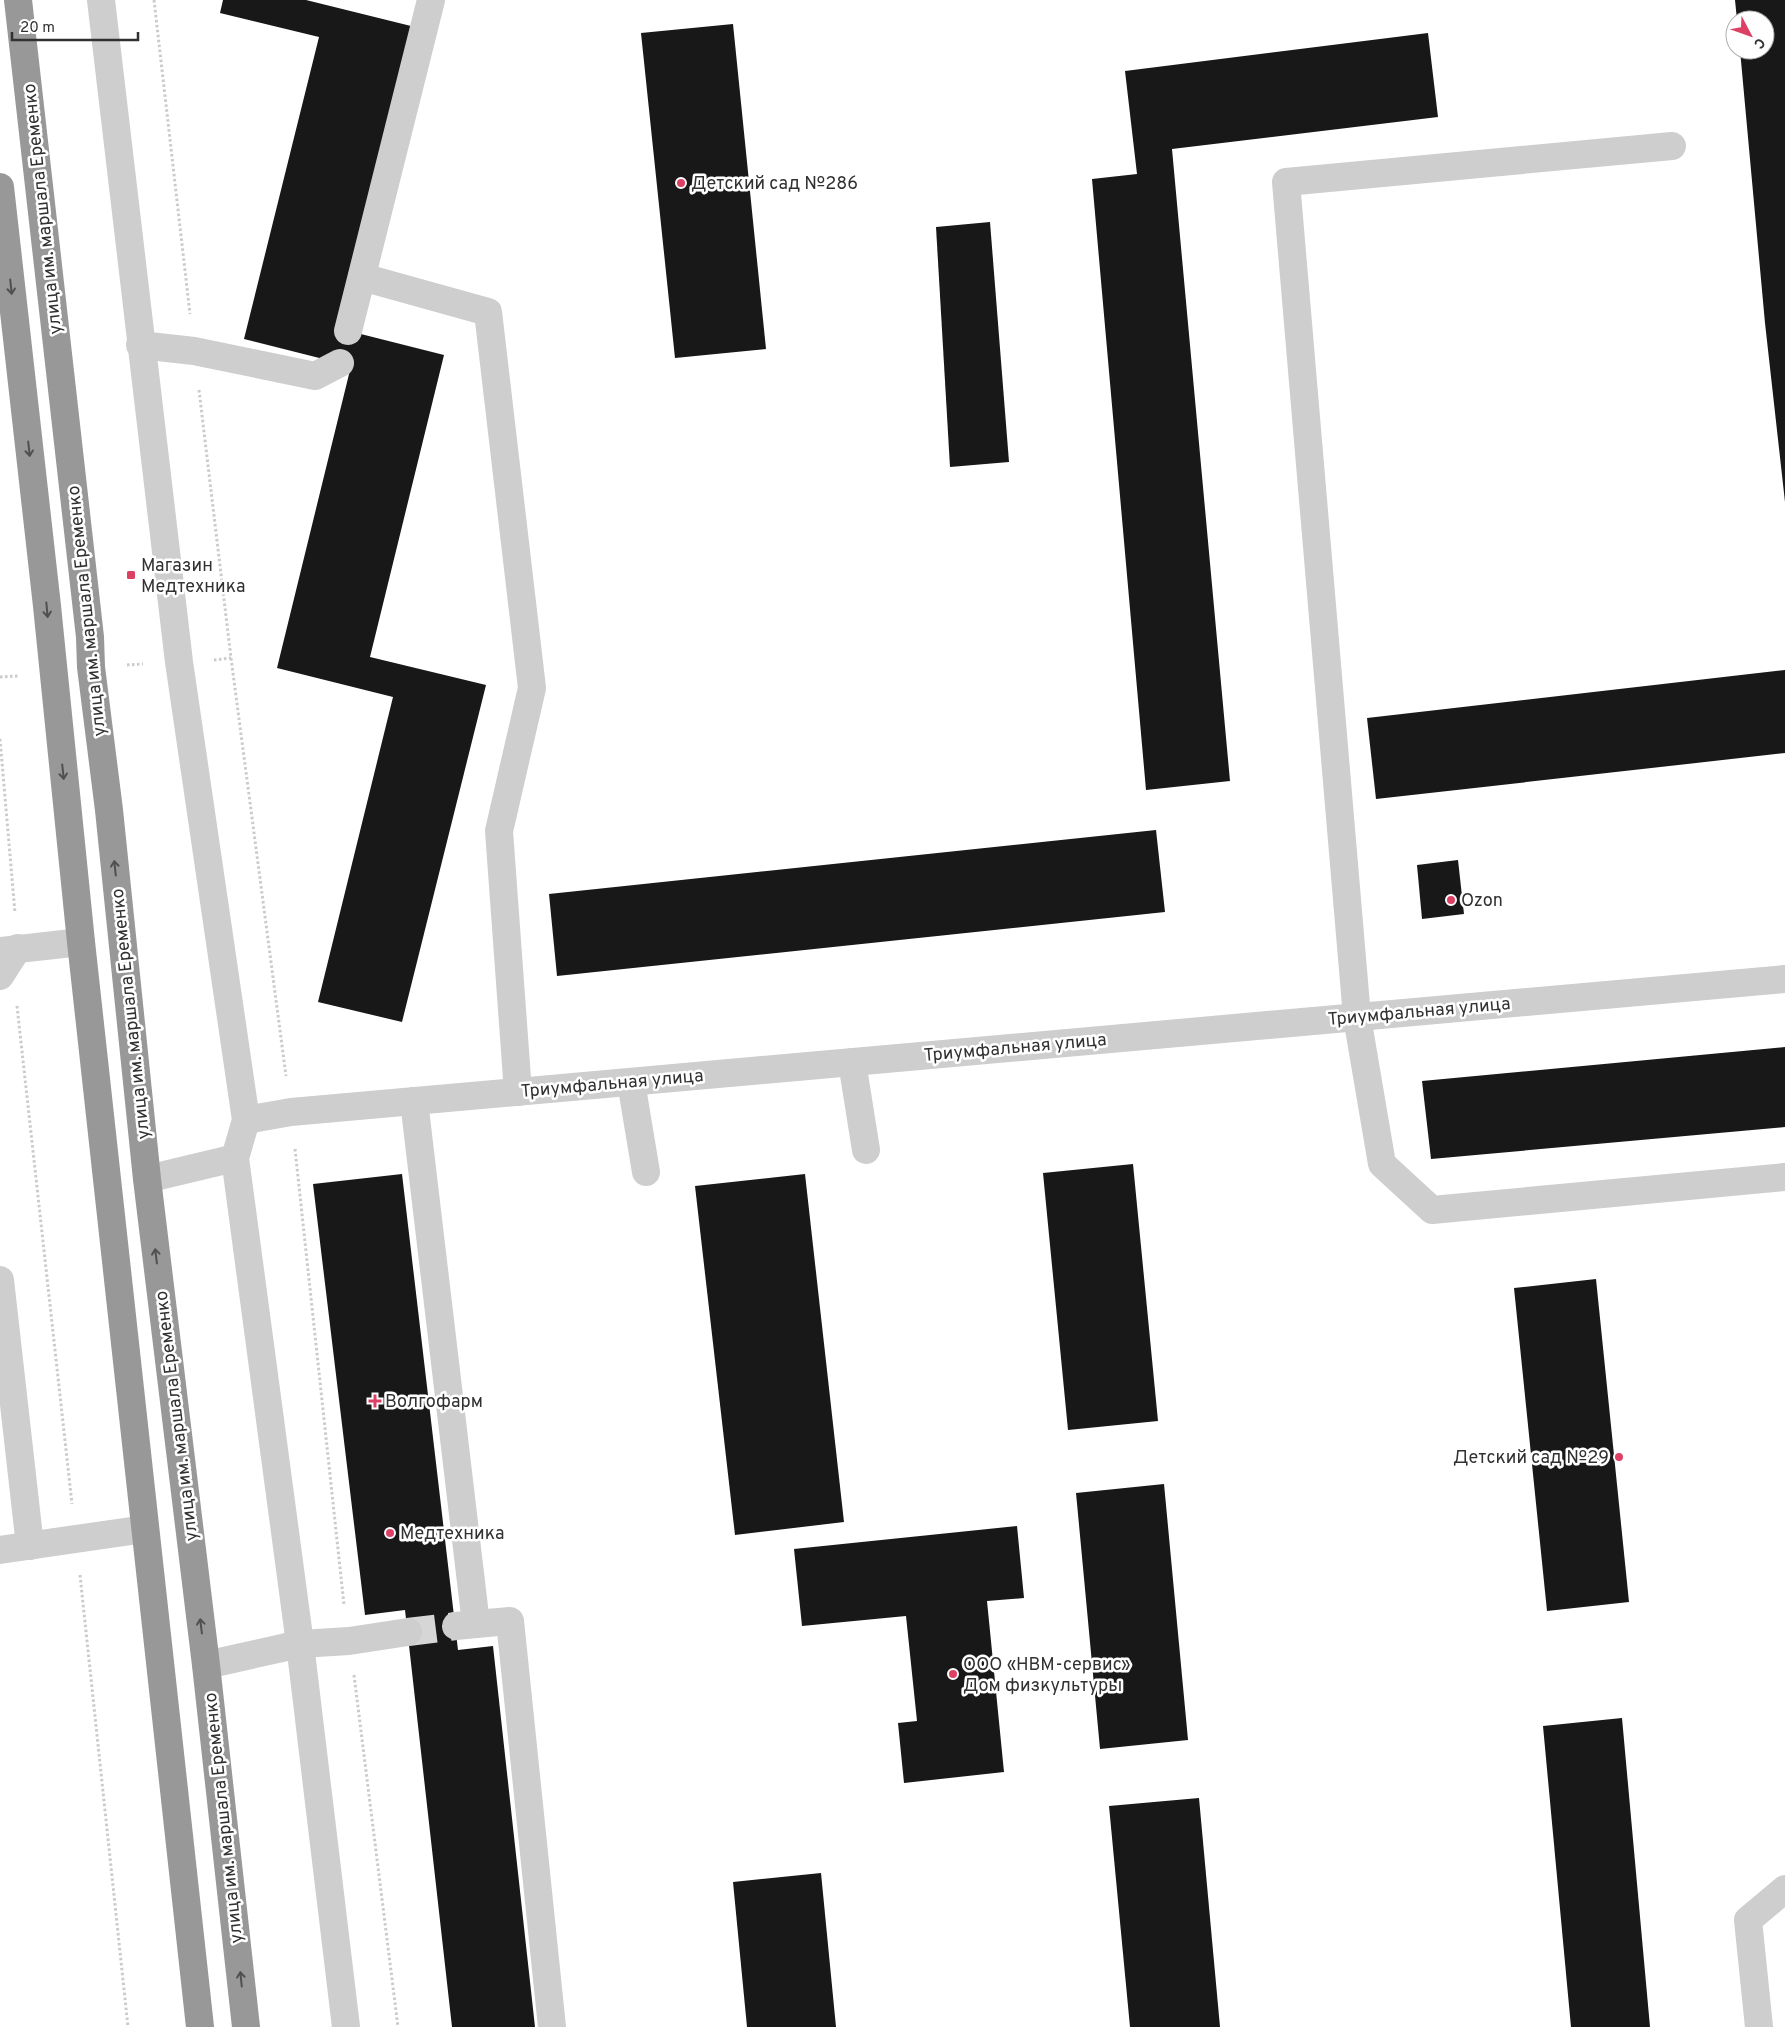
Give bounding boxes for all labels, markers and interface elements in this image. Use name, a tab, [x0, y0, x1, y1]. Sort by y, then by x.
scale bar	[12, 10, 139, 42]
north arrow	[1725, 10, 1775, 60]
text: 20 m	[20, 19, 55, 38]
text: С	[1749, 34, 1768, 52]
street label: улица им. маршала Еременко	[19, 82, 68, 335]
place label: Детский сад №286	[691, 173, 858, 196]
marker: Детский сад №286	[675, 177, 687, 189]
one-way arrow	[6, 279, 16, 295]
one-way arrow	[24, 441, 34, 457]
street label: улица им. маршала Еременко	[63, 484, 112, 737]
place label: Магазин Медтехника	[141, 555, 245, 599]
marker: Магазин Медтехника	[125, 569, 137, 581]
one-way arrow	[42, 602, 52, 618]
one-way arrow	[59, 764, 68, 780]
one-way arrow	[110, 860, 120, 876]
street label: улица им. маршала Еременко	[107, 887, 156, 1140]
place label: Ozon	[1461, 890, 1503, 913]
marker: Ozon	[1445, 894, 1457, 906]
street label: Триумфальная улица	[1327, 993, 1511, 1032]
street label: Триумфальная улица	[923, 1029, 1107, 1068]
street label: Триумфальная улица	[520, 1065, 704, 1104]
one-way arrow	[151, 1248, 161, 1264]
street label: улица им. маршала Еременко	[151, 1289, 204, 1542]
place label: Волгофарм	[385, 1391, 483, 1414]
marker: Волгофарм	[369, 1395, 381, 1407]
place label: Детский сад №29	[1453, 1447, 1609, 1470]
marker: Детский сад №29	[1613, 1451, 1625, 1463]
place label: Медтехника	[400, 1523, 504, 1546]
marker: Медтехника	[384, 1527, 396, 1539]
one-way arrow	[196, 1618, 206, 1634]
place label: ООО «НВМ-сервис» Дом физкультуры	[963, 1654, 1131, 1698]
marker: ООО «НВМ-сервис» Дом физкультуры	[947, 1668, 959, 1680]
street label: улица им. маршала Еременко	[200, 1691, 249, 1944]
one-way arrow	[236, 1971, 246, 1987]

